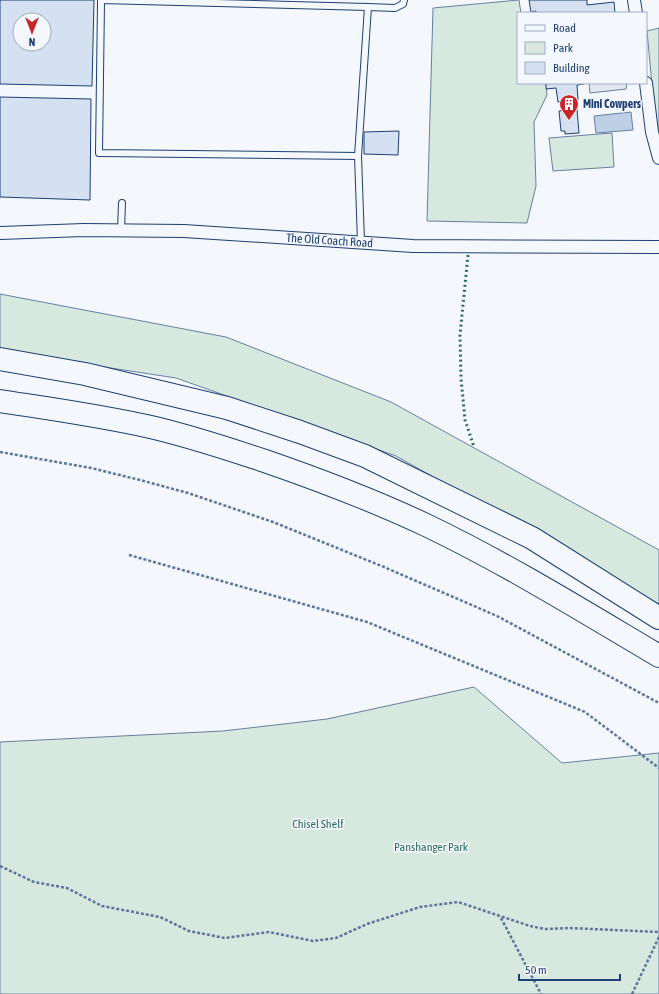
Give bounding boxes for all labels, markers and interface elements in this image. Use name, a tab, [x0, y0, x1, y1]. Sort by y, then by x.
north arrow	[12, 12, 52, 52]
legend	[517, 12, 647, 84]
text: Road	[553, 21, 576, 35]
text: N	[29, 36, 35, 48]
text: Park	[553, 41, 574, 55]
text: Building	[553, 61, 591, 75]
building icon: Mini Cowpers	[558, 93, 580, 121]
place label: Mini Cowpers	[583, 97, 642, 111]
street label: The Old Coach Road	[286, 231, 373, 250]
park label: Chisel Shelf	[292, 817, 344, 831]
park label: Panshanger Park	[394, 840, 469, 854]
scale bar	[519, 956, 620, 982]
text: 50 m	[525, 963, 547, 977]

